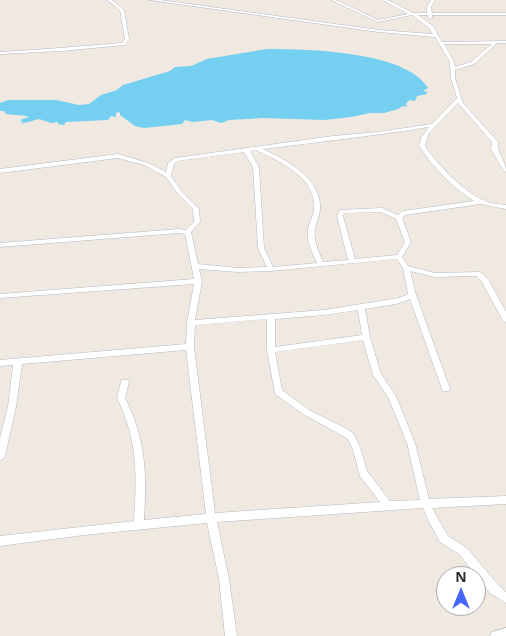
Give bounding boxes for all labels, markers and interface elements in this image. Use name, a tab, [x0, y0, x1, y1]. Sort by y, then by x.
north arrow	[436, 566, 486, 616]
text: N	[455, 567, 467, 586]

